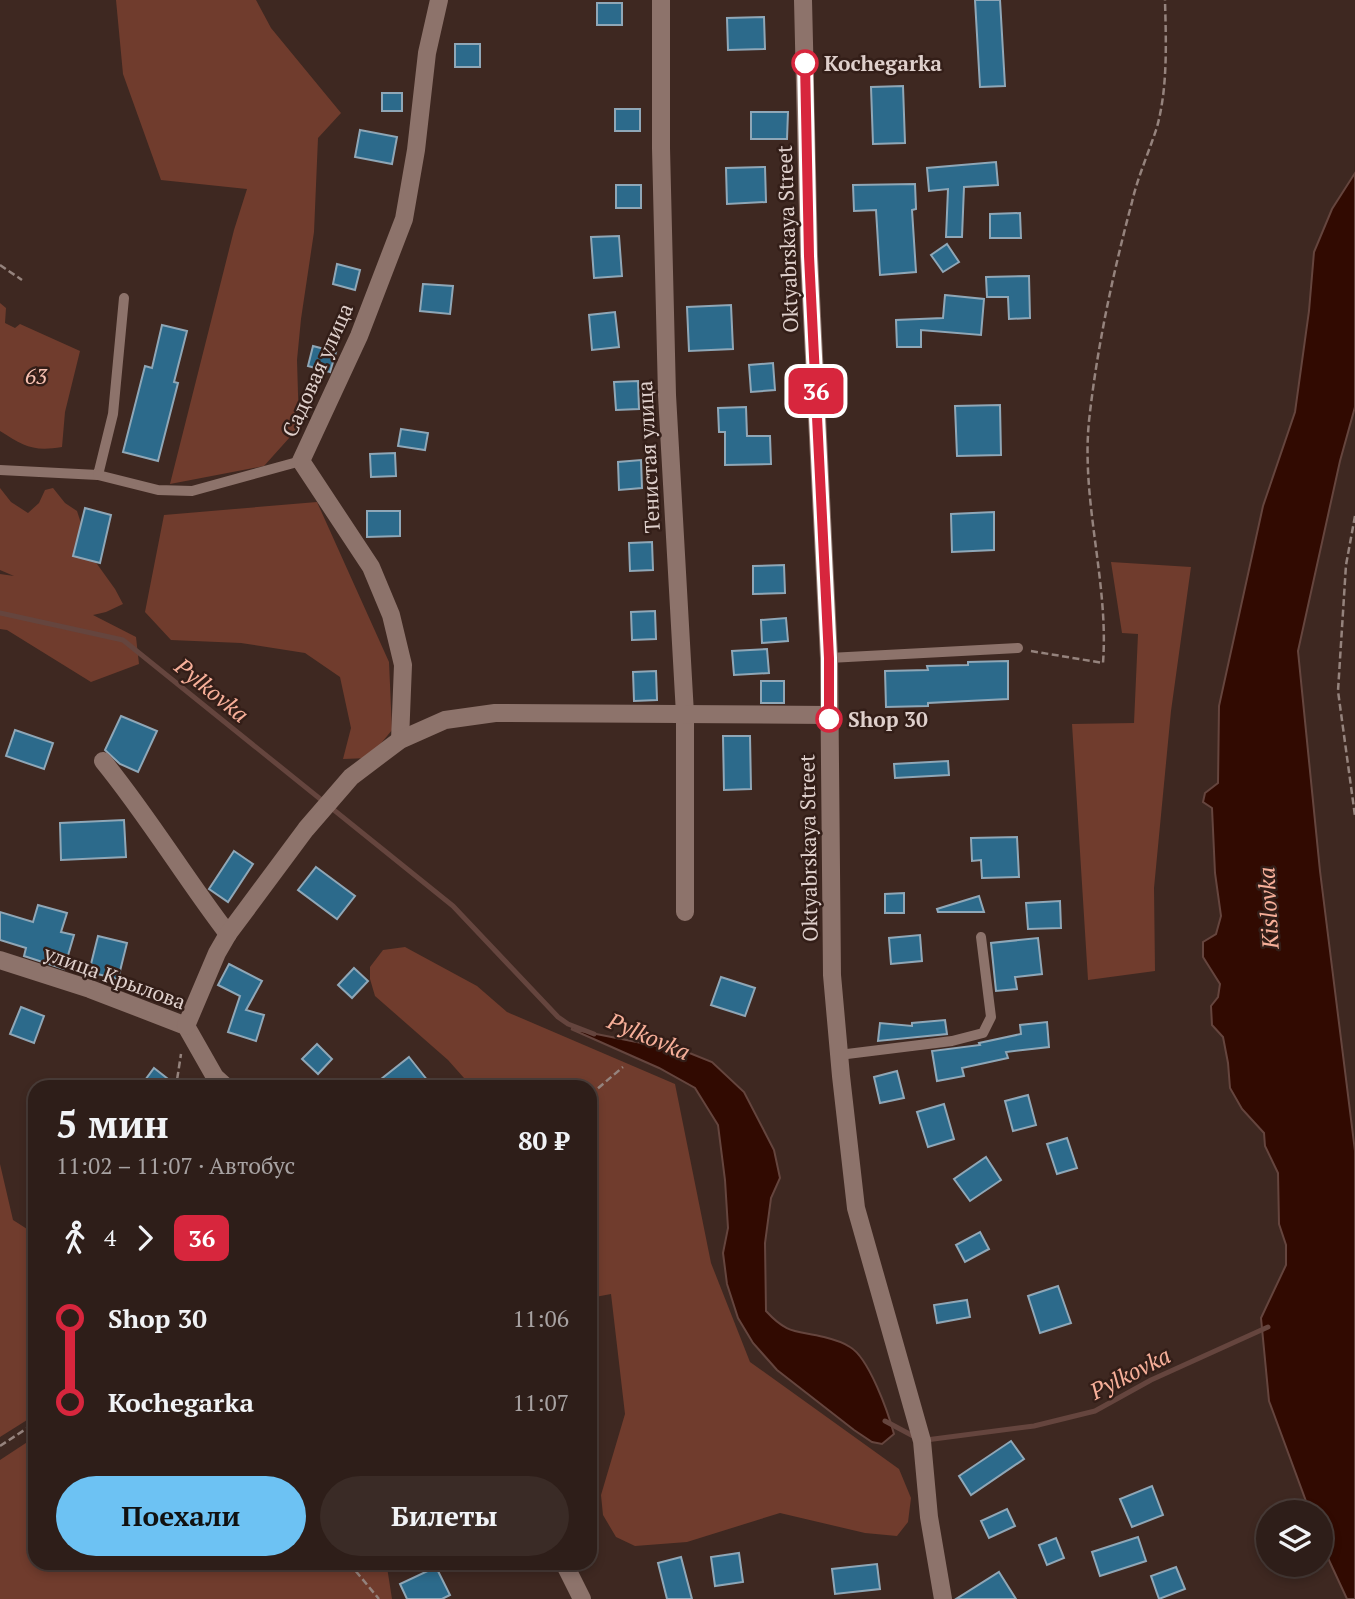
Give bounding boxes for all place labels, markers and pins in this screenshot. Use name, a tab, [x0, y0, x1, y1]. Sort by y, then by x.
place label: Kochegarka	[824, 49, 942, 77]
marker: Kochegarka	[792, 50, 818, 76]
place label: Shop 30	[848, 705, 928, 733]
marker: Shop 30	[816, 706, 842, 732]

